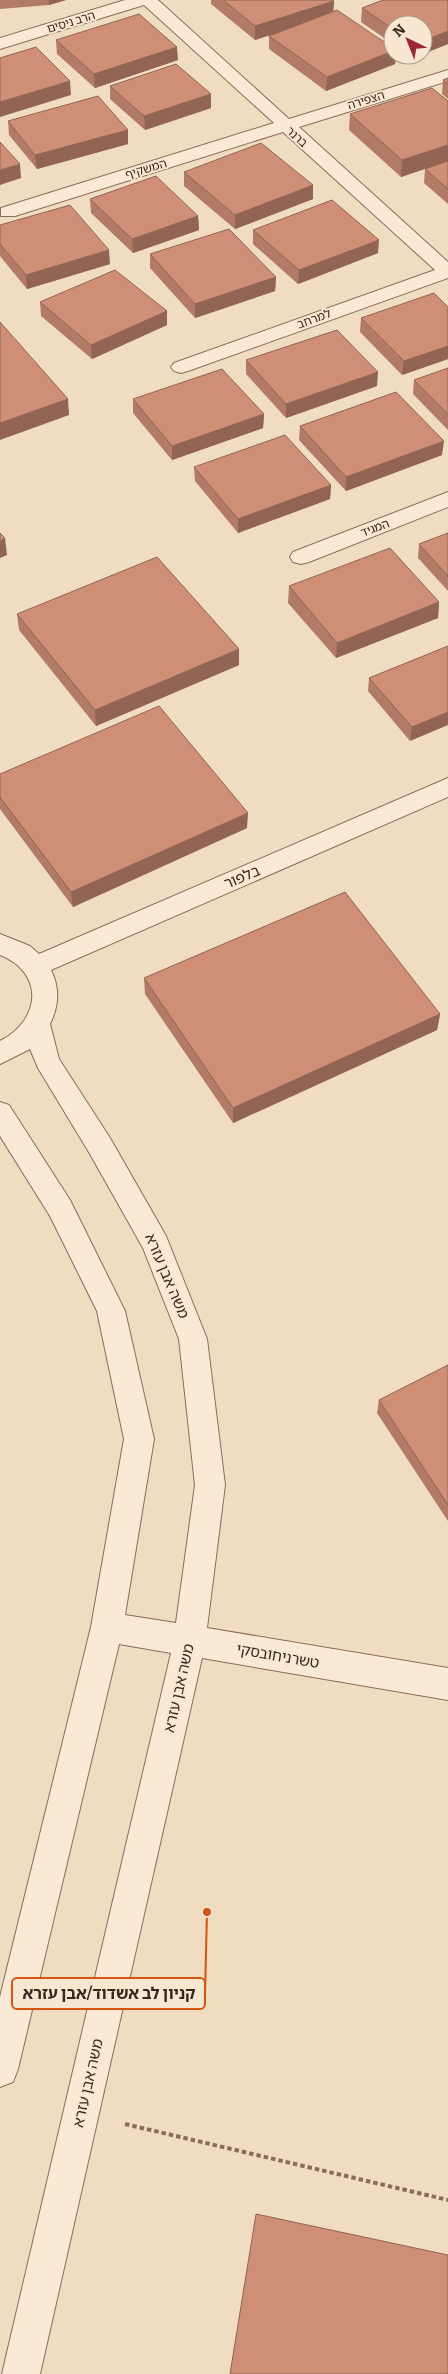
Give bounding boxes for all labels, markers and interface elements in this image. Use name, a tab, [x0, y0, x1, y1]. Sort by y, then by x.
street label: הרב ניסים	[45, 8, 97, 36]
north arrow	[383, 15, 433, 65]
text: N	[390, 21, 409, 41]
street label: הצפירה	[346, 88, 386, 112]
street label: ברנר	[284, 124, 311, 150]
street label: המשקיף	[124, 156, 168, 182]
street label: למרחב	[295, 306, 333, 332]
street label: המגיד	[359, 516, 391, 540]
street label: בלפור	[221, 861, 263, 893]
street label: משה אבן עזרא	[141, 1231, 193, 1321]
street label: טשרניחובסקי	[235, 1640, 321, 1672]
street label: משה אבן עזרא	[160, 1642, 198, 1734]
callout: קניון לב אשדוד/אבן עזרא	[12, 1978, 205, 2009]
text: קניון לב אשדוד/אבן עזרא	[22, 1984, 196, 2003]
street label: משה אבן עזרא	[69, 2037, 107, 2129]

